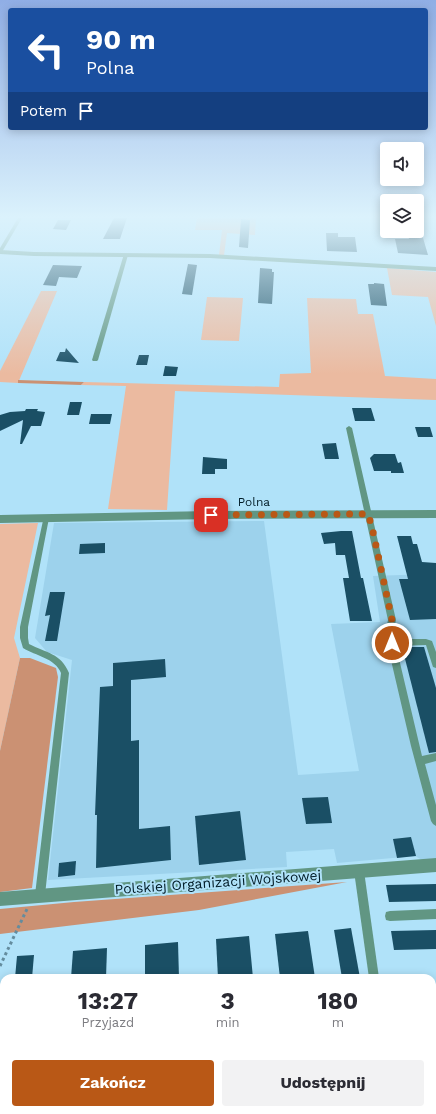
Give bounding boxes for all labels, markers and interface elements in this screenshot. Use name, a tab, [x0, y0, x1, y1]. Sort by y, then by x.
text: 90 m	[86, 23, 156, 56]
icon: left	[20, 24, 72, 76]
text: Polna	[86, 57, 134, 78]
icon: arrive	[75, 100, 97, 122]
text: Potem	[20, 102, 67, 120]
map controls	[380, 142, 424, 238]
button: sound	[380, 142, 424, 186]
button: layers	[380, 194, 424, 238]
street label: Polna	[238, 495, 270, 509]
pin	[194, 498, 228, 532]
icon: arrive	[200, 504, 222, 526]
position arrow	[371, 622, 413, 664]
street label: Polskiej Organizacji Wojskowej	[114, 867, 322, 897]
text: 13:27	[78, 987, 138, 1015]
text: 3	[221, 987, 235, 1015]
text: 180	[317, 987, 358, 1015]
text: Przyjazd	[82, 1015, 134, 1030]
text: min	[216, 1015, 240, 1030]
text: m	[332, 1015, 344, 1030]
button: Zakończ	[12, 1060, 214, 1106]
button: Udostępnij	[222, 1060, 424, 1106]

